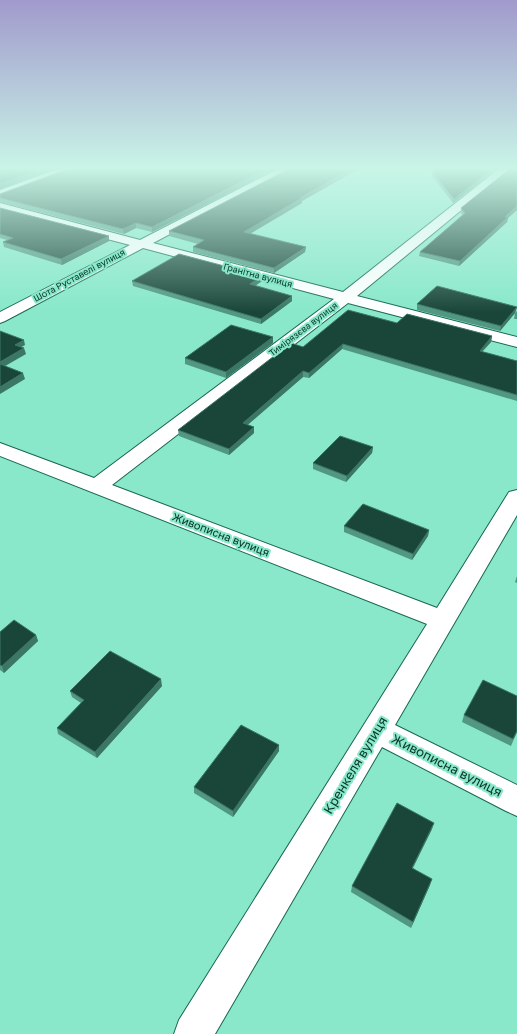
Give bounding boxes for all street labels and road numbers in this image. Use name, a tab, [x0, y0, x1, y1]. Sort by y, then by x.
street label: Шота Руставелі вулиця	[31, 246, 127, 304]
street label: Гранітна вулиця	[222, 260, 294, 290]
street label: Тимірязєва вулиця	[266, 300, 340, 358]
street label: Живописна вулиця	[170, 509, 272, 559]
street label: Кренкеля вулиця	[320, 713, 390, 817]
street label: Живописна вулиця	[389, 730, 505, 800]

